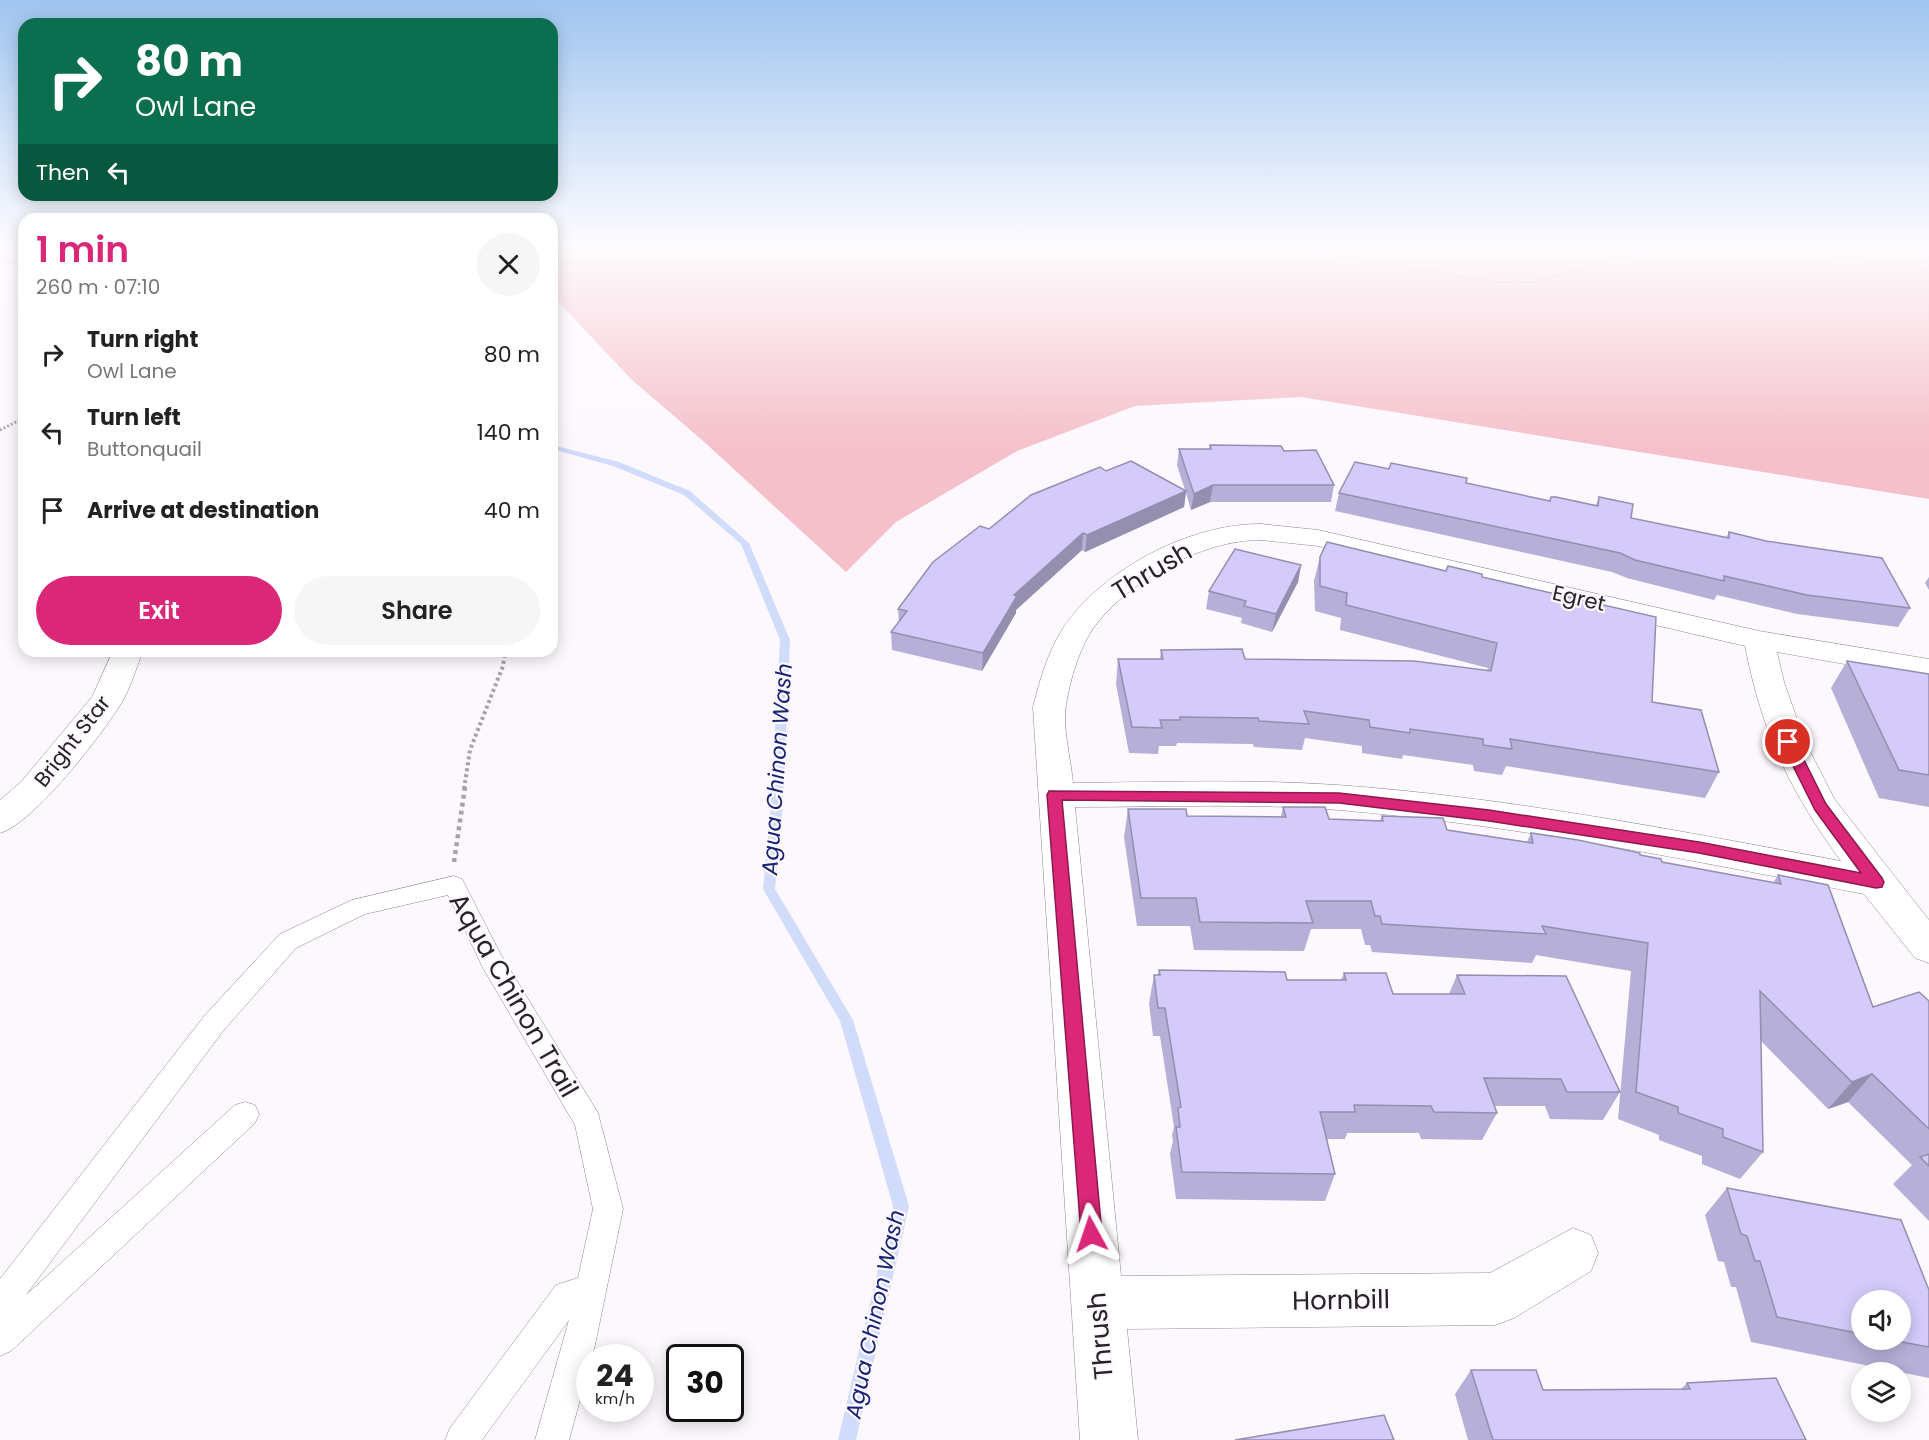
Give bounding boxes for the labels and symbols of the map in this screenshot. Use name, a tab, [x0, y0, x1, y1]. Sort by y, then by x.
street label: Thrush	[1105, 533, 1199, 609]
street label: Egret	[1550, 578, 1608, 618]
water label: Agua Chinon Wash	[754, 662, 800, 877]
street label: Bright Star	[27, 689, 117, 793]
pin	[1762, 716, 1813, 767]
street label: Aqua Chinon Trail	[441, 886, 587, 1104]
position arrow	[1059, 1202, 1123, 1266]
water label: Agua Chinon Wash	[838, 1207, 912, 1422]
street label: Hornbill	[1292, 1281, 1390, 1319]
street label: Thrush	[1078, 1291, 1122, 1381]
speed limit sign: 30	[666, 1344, 744, 1422]

